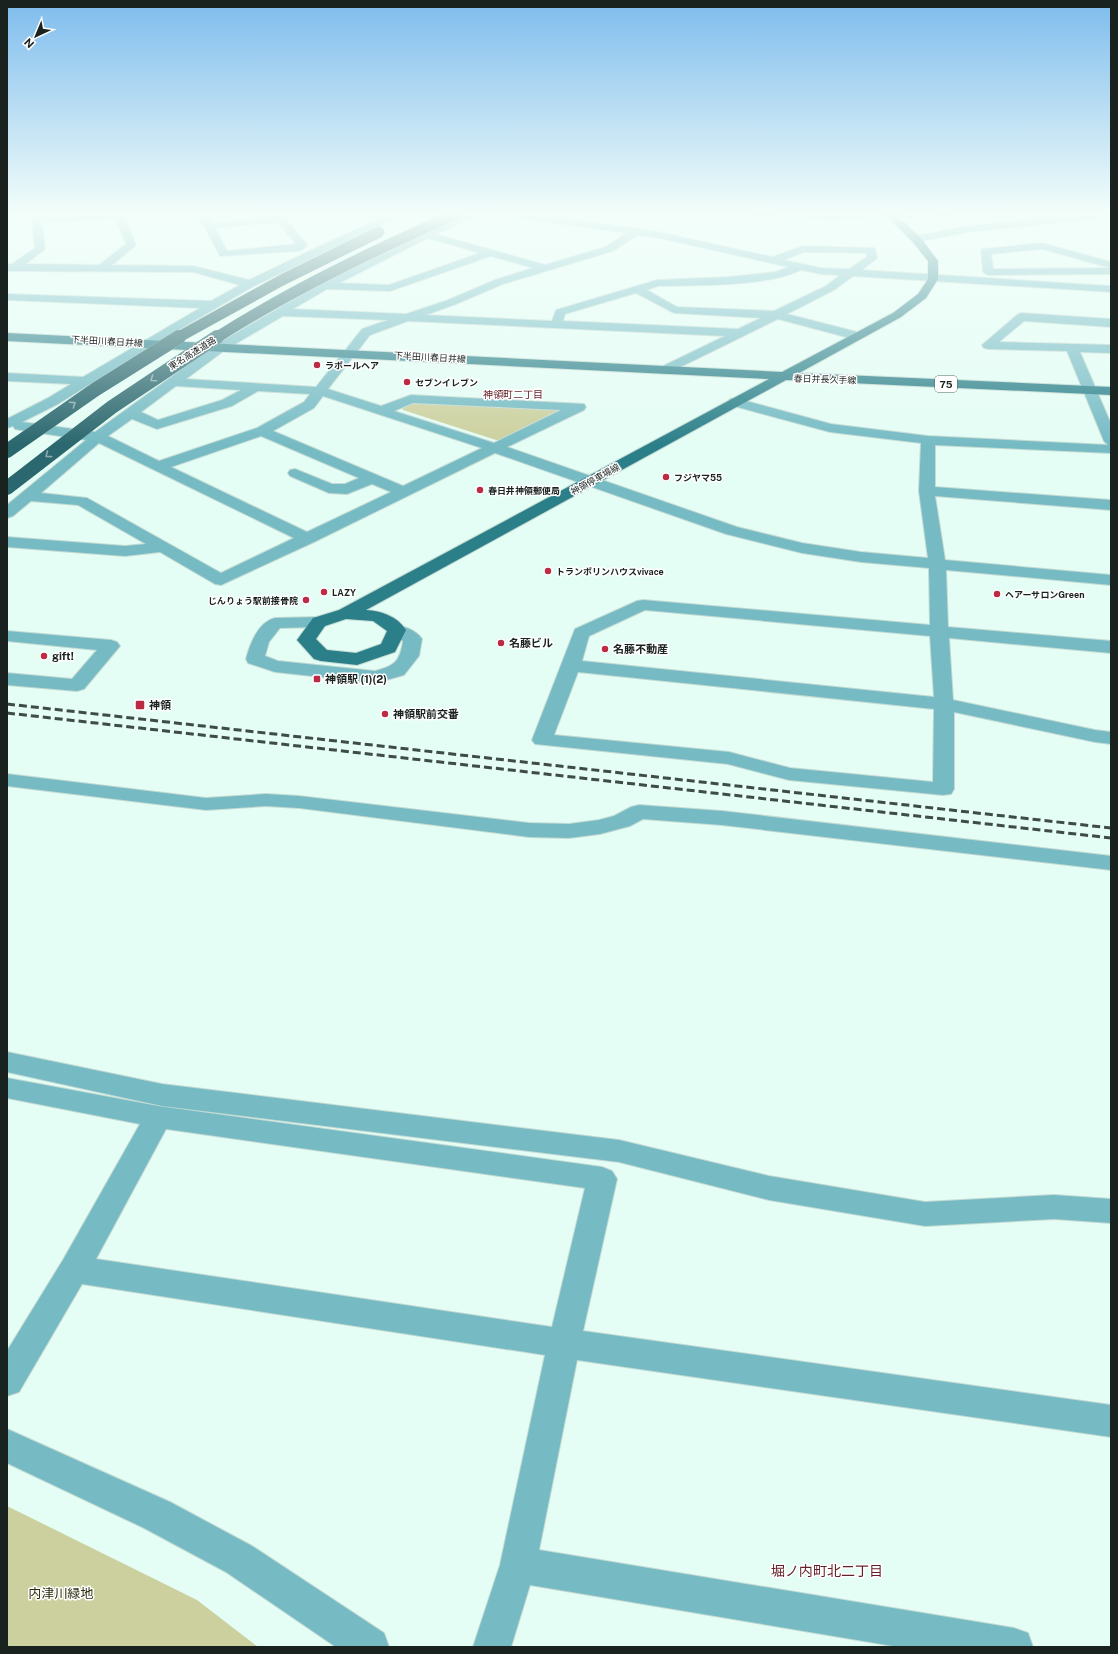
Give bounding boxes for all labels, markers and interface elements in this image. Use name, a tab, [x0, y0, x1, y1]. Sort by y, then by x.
north arrow	[16, 16, 56, 56]
text: N	[22, 36, 36, 50]
street label: 下半田川春日井線	[71, 334, 144, 348]
street label: 東名高速道路	[166, 334, 218, 372]
street label: 下半田川春日井線	[394, 350, 467, 364]
marker: ラポールヘア	[312, 360, 322, 370]
place label: ラポールヘア	[325, 360, 379, 371]
street label: 春日井長久手線	[793, 372, 858, 386]
one-way arrow	[151, 374, 158, 381]
road number: 75	[935, 376, 957, 392]
marker: セブンイレブン	[402, 377, 412, 387]
place label: セブンイレブン	[415, 377, 478, 388]
district label: 神領町二丁目	[483, 388, 543, 400]
one-way arrow	[69, 401, 76, 409]
one-way arrow	[46, 450, 53, 457]
street label: 神領停車場線	[569, 461, 622, 497]
marker: フジヤマ55	[661, 472, 671, 482]
place label: フジヤマ55	[674, 472, 722, 483]
marker: 春日井神領郵便局	[475, 485, 485, 495]
place label: 春日井神領郵便局	[488, 485, 560, 496]
marker: トランポリンハウスvivace	[543, 566, 553, 576]
place label: トランポリンハウスvivace	[556, 566, 664, 577]
marker: LAZY	[319, 587, 329, 597]
place label: LAZY	[332, 587, 356, 598]
marker: ヘアーサロンGreen	[992, 589, 1002, 599]
place label: ヘアーサロンGreen	[1005, 589, 1085, 600]
place label: じんりょう駅前接骨院	[208, 595, 298, 606]
marker: じんりょう駅前接骨院	[301, 595, 311, 605]
place label: 名藤ビル	[509, 637, 553, 649]
marker: 名藤ビル	[496, 638, 506, 648]
place label: 名藤不動産	[613, 643, 668, 655]
marker: 名藤不動産	[600, 644, 610, 654]
place label: gift!	[52, 650, 74, 662]
marker: gift!	[39, 651, 49, 661]
place label: 神領駅 (1)(2)	[325, 673, 387, 685]
marker: 神領駅 (1)(2)	[312, 674, 322, 684]
marker: 神領	[134, 699, 146, 711]
place label: 神領	[149, 699, 171, 711]
place label: 神領駅前交番	[393, 708, 459, 720]
marker: 神領駅前交番	[380, 709, 390, 719]
district label: 堀ノ内町北二丁目	[771, 1563, 883, 1579]
park label: 内津川緑地	[28, 1586, 94, 1601]

